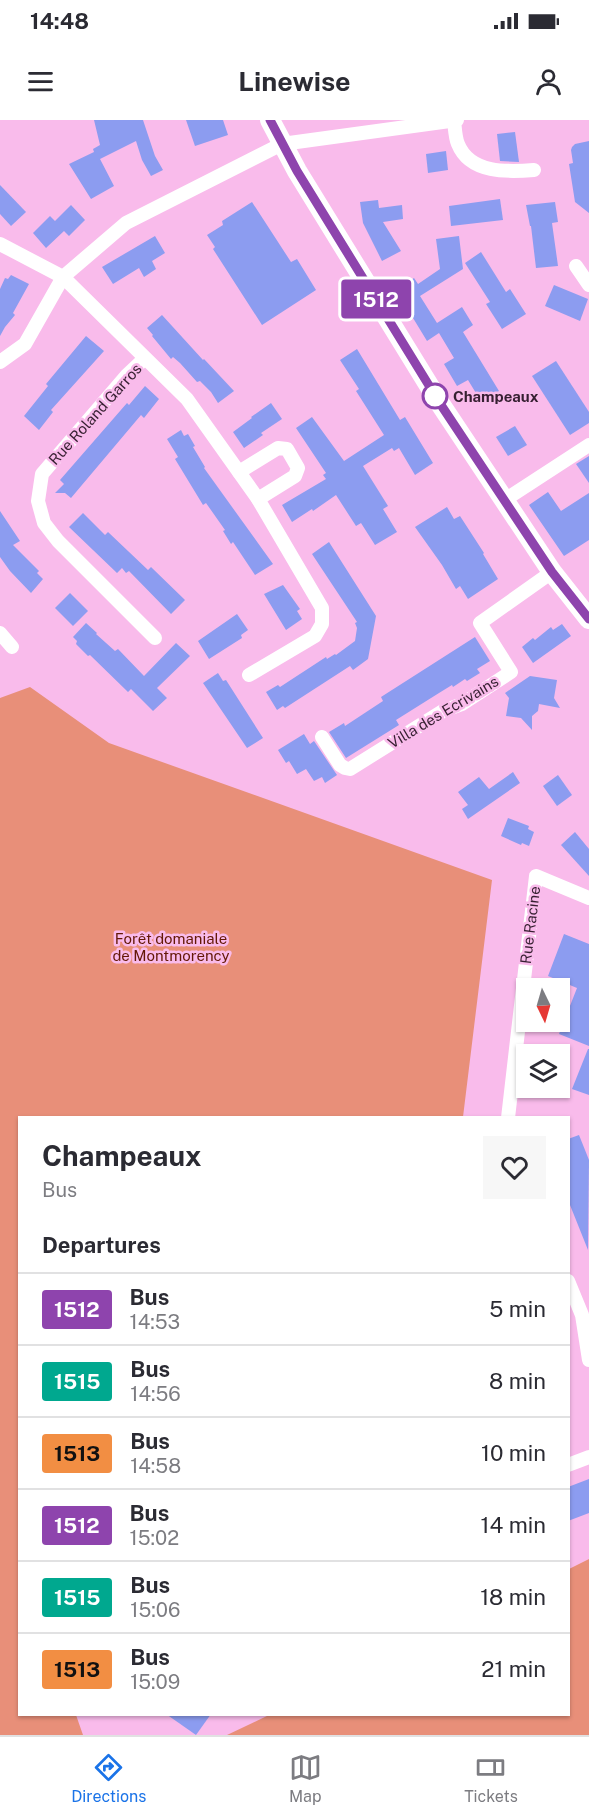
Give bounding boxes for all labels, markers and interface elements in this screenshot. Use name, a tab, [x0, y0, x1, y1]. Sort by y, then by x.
text: 14:48	[30, 8, 89, 34]
icon: menu	[24, 65, 57, 98]
text: Linewise	[238, 65, 351, 97]
icon: person	[532, 65, 565, 98]
line badge: 1512	[334, 280, 418, 318]
text: 1512	[353, 287, 399, 312]
street label: Rue Roland Garros	[45, 360, 145, 468]
marker: Champeaux	[422, 383, 448, 409]
place label: Champeaux	[453, 388, 539, 405]
street label: Villa des Ecrivains	[385, 672, 501, 752]
street label: Rue Racine	[517, 885, 543, 965]
park label: Forêt domaniale de Montmorency	[112, 930, 230, 964]
north arrow	[516, 978, 570, 1032]
map controls	[516, 978, 570, 1098]
button: layers	[516, 1044, 570, 1098]
button: heart	[483, 1136, 546, 1199]
text: Champeaux	[42, 1139, 202, 1172]
text: Bus	[42, 1178, 77, 1202]
text: Departures	[42, 1232, 161, 1258]
text: Bus	[130, 1284, 169, 1310]
text: 5 min	[489, 1296, 546, 1322]
text: 1512	[54, 1297, 100, 1322]
text: 14:53	[130, 1310, 180, 1334]
text: Bus	[130, 1356, 170, 1382]
text: 8 min	[489, 1368, 546, 1394]
text: 1515	[54, 1369, 100, 1394]
text: 14:56	[130, 1382, 181, 1406]
text: Bus	[130, 1428, 170, 1454]
text: 10 min	[481, 1440, 546, 1466]
text: 1513	[54, 1441, 100, 1466]
text: 14:58	[130, 1454, 181, 1478]
text: Bus	[130, 1500, 169, 1526]
text: 14 min	[481, 1512, 546, 1538]
text: 1512	[54, 1513, 100, 1538]
text: 15:02	[130, 1526, 179, 1550]
text: Bus	[130, 1572, 170, 1598]
text: 18 min	[480, 1584, 546, 1610]
text: 1515	[54, 1585, 100, 1610]
text: 15:06	[130, 1598, 180, 1622]
text: Bus	[130, 1644, 170, 1670]
text: 21 min	[481, 1656, 546, 1682]
text: 1513	[54, 1657, 100, 1682]
text: 15:09	[130, 1670, 180, 1694]
tab: Directions	[71, 1751, 146, 1806]
tab: Map	[289, 1751, 322, 1806]
tab: Tickets	[464, 1751, 518, 1806]

